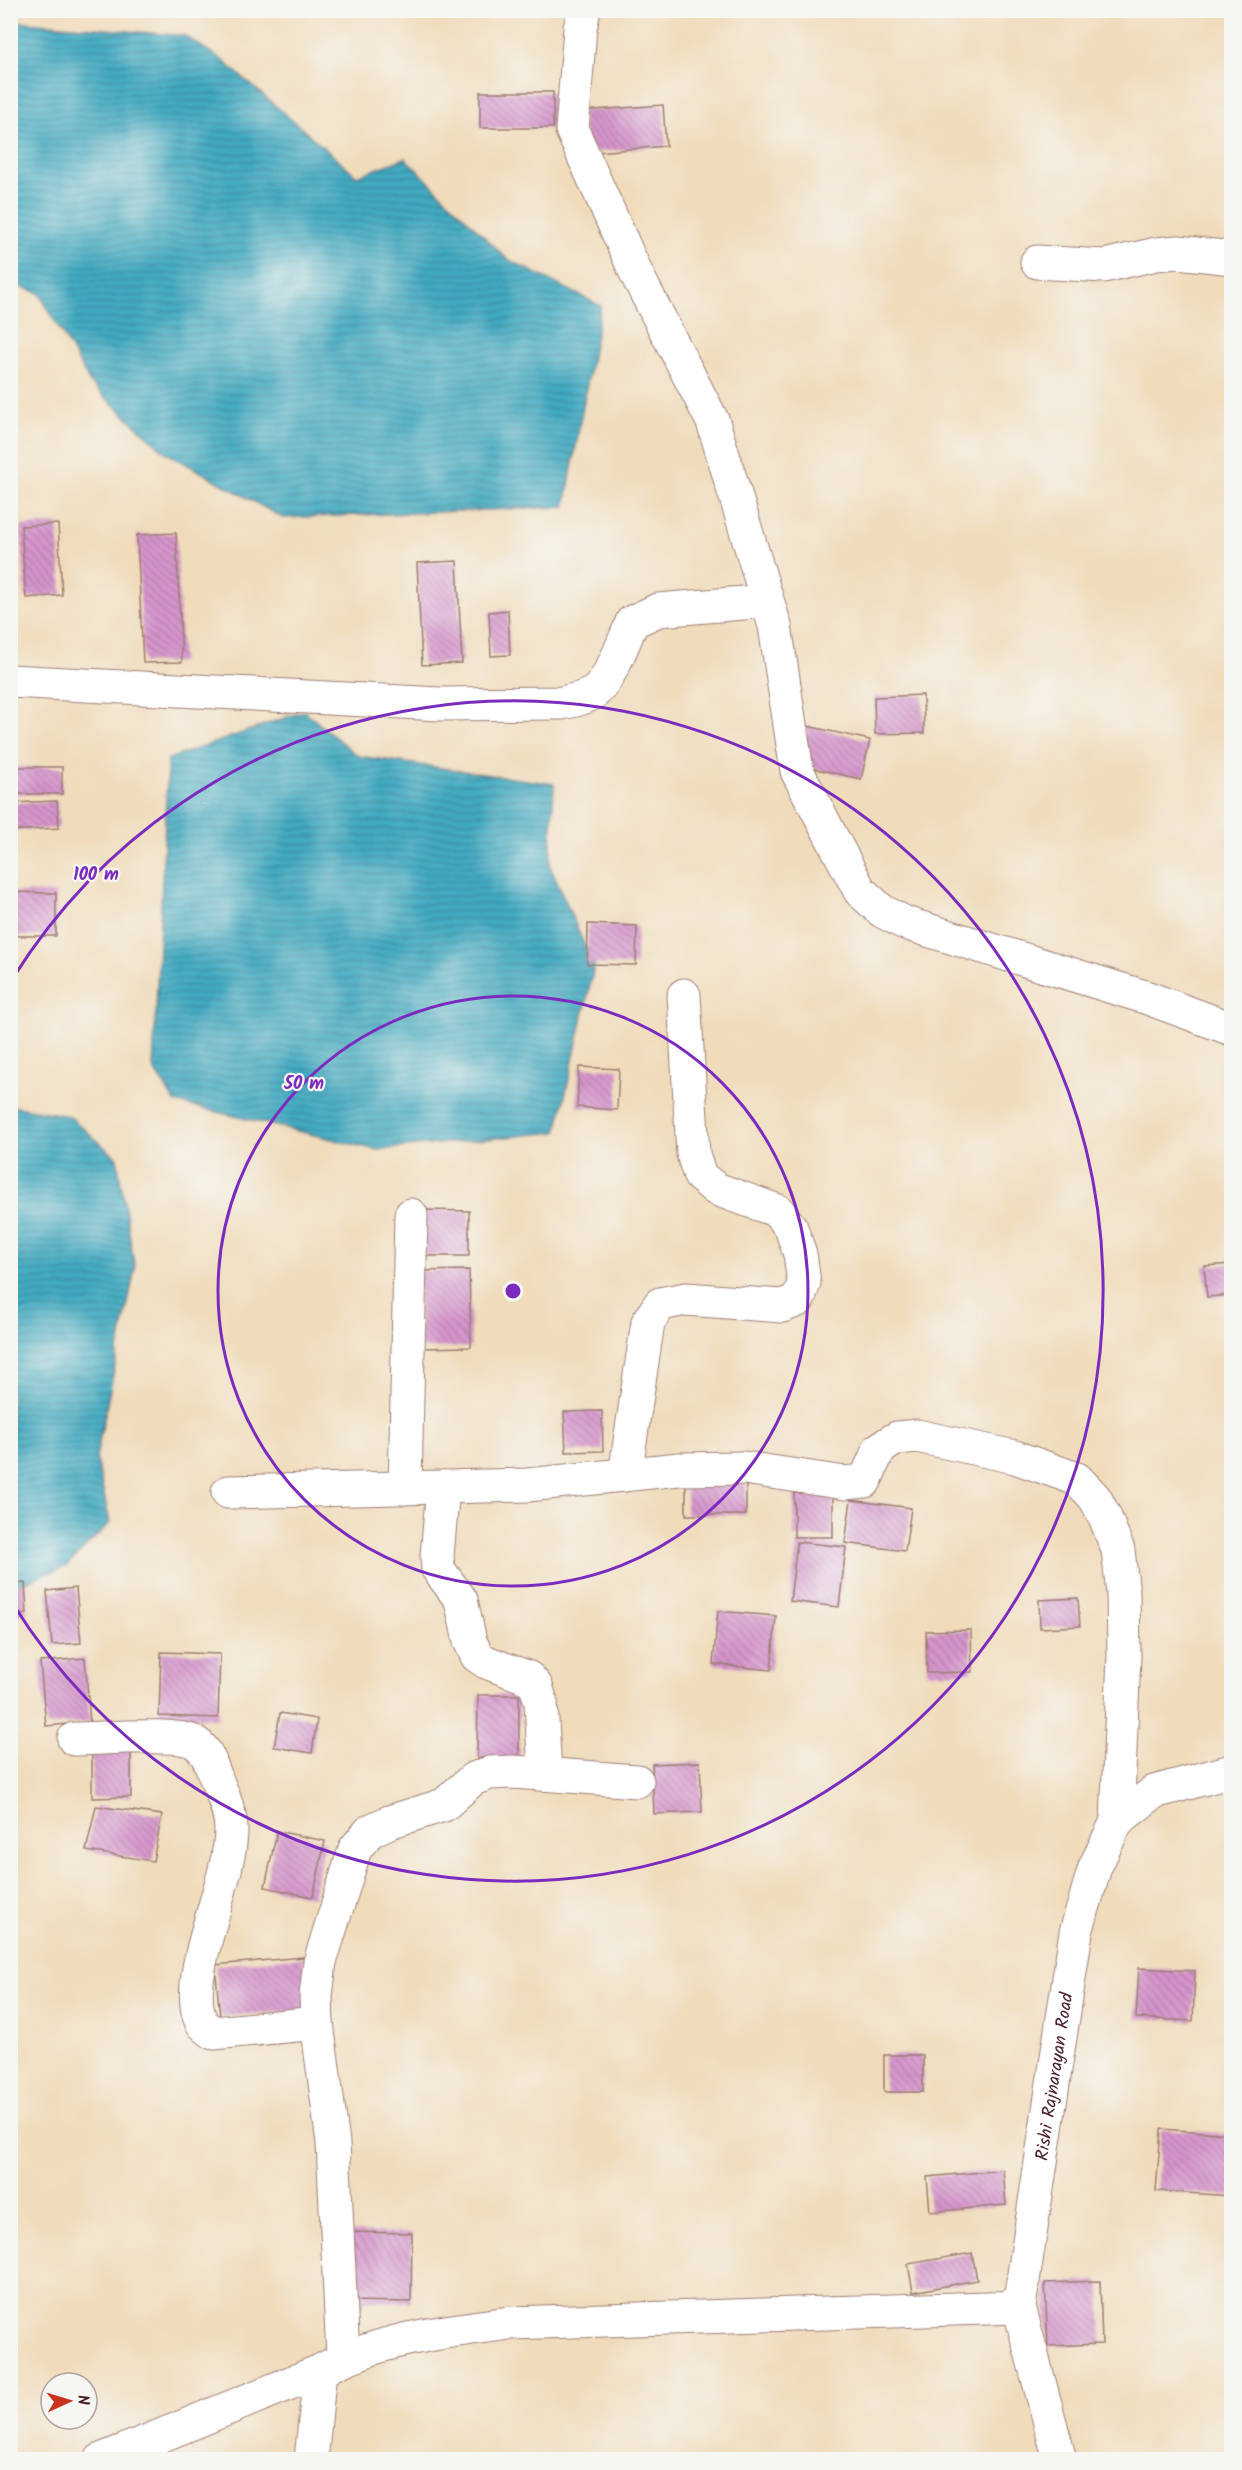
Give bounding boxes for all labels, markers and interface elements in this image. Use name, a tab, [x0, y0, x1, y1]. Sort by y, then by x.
text: 100 m	[73, 861, 119, 890]
text: 50 m	[283, 1070, 324, 1099]
centre of rings	[503, 1281, 523, 1301]
street label: Rishi Rajnarayan Road	[1028, 1990, 1083, 2163]
north arrow	[39, 2371, 99, 2431]
text: N	[70, 2394, 95, 2406]

